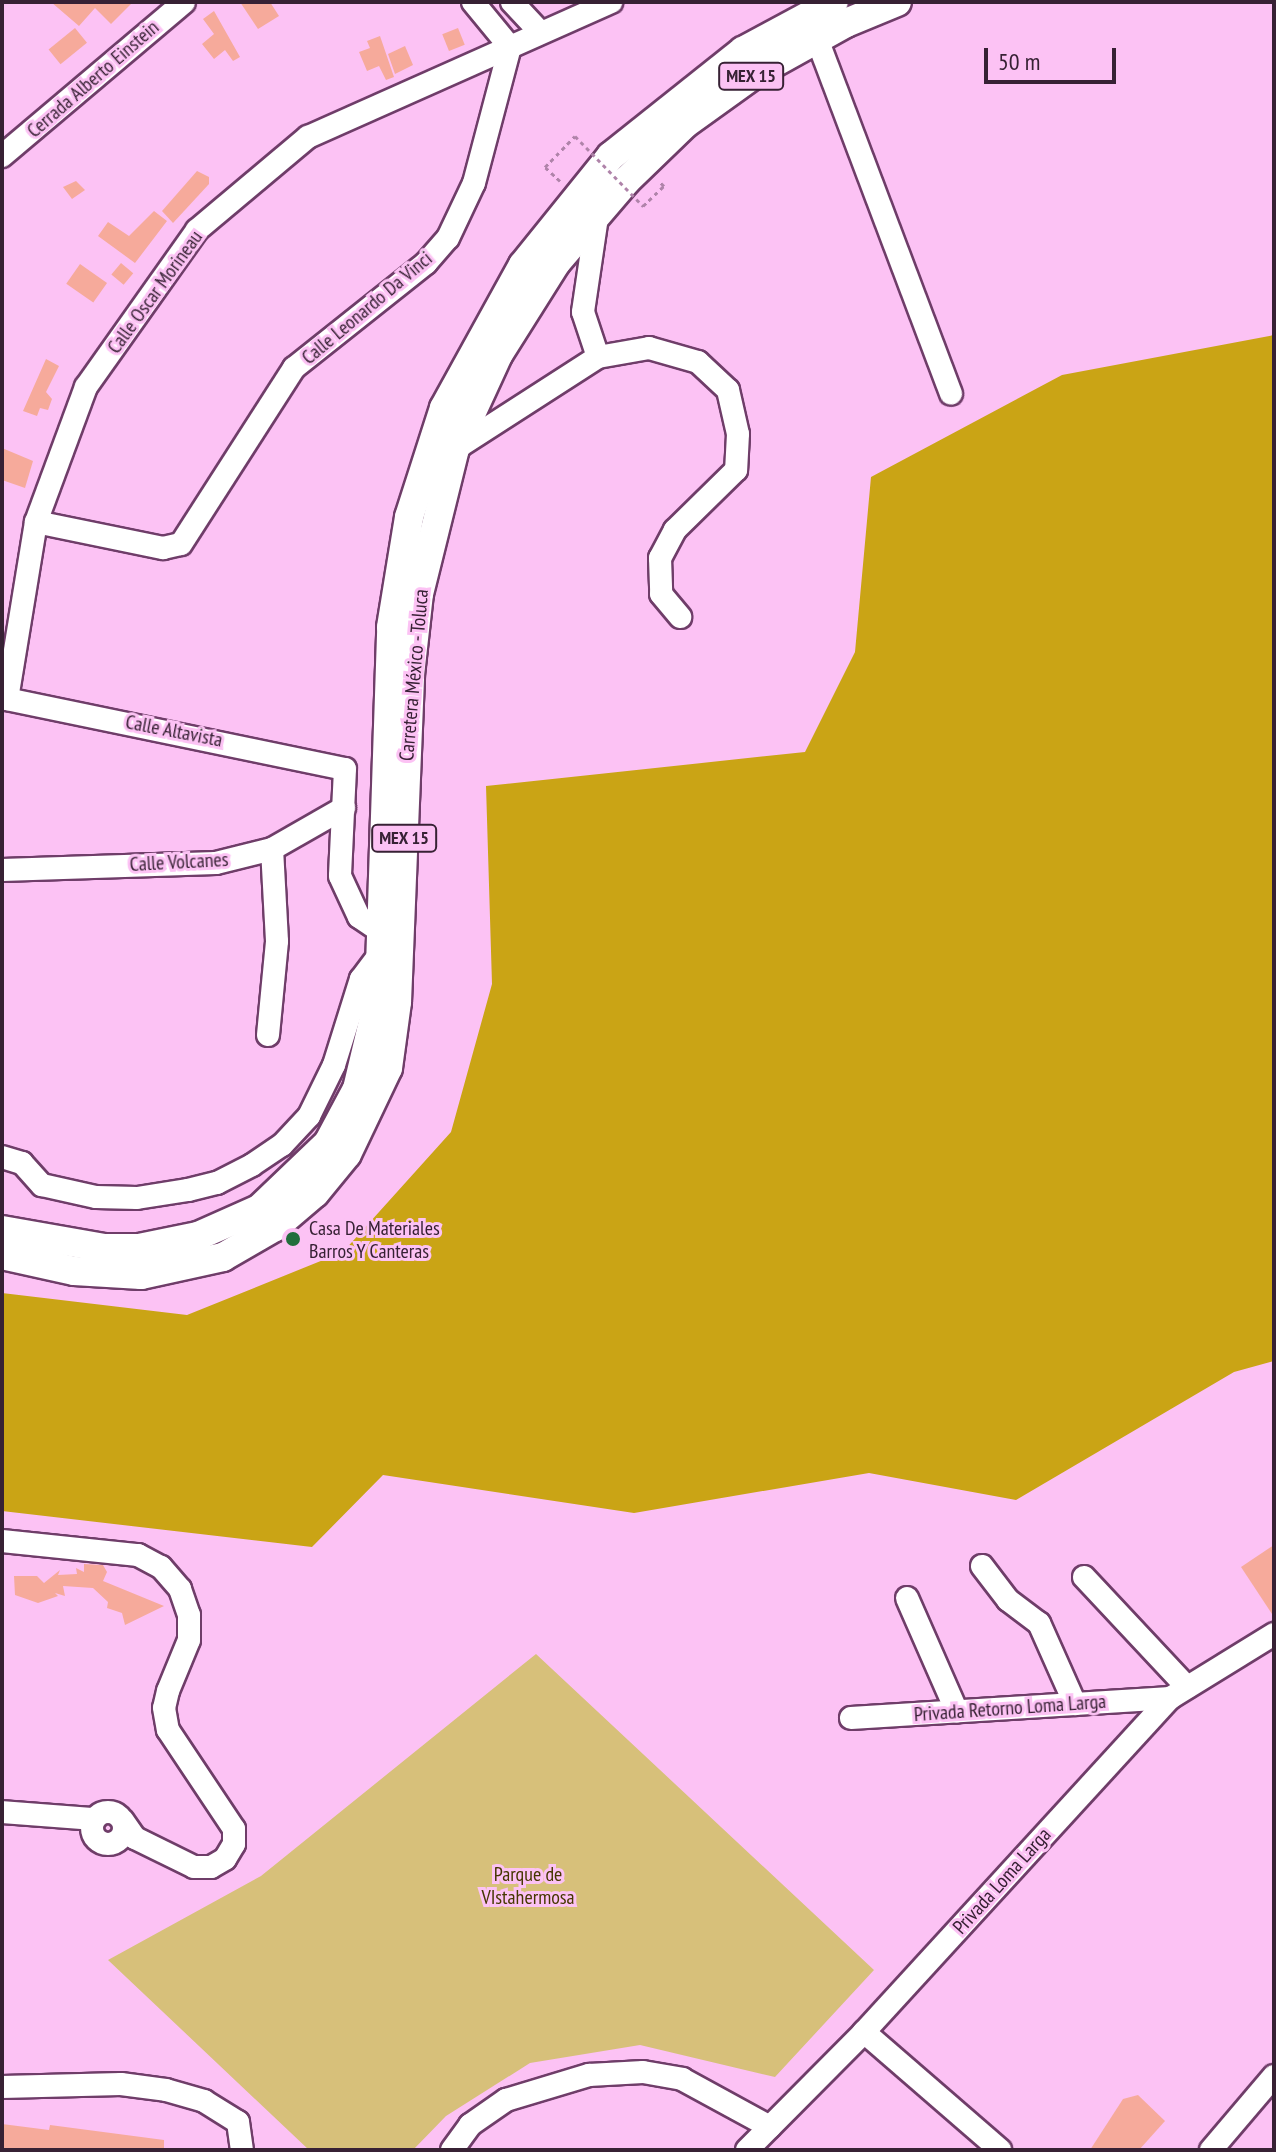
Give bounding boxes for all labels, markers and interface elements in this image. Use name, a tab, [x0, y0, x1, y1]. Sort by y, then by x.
street label: Cerrada Alberto Einstein	[22, 15, 164, 143]
scale bar	[988, 32, 1120, 82]
text: 50 m	[998, 46, 1040, 77]
road number: MEX 15	[717, 62, 785, 90]
street label: Calle Oscar Morineau	[102, 226, 208, 358]
street label: Calle Leonardo Da Vinci	[297, 246, 437, 370]
street label: Carretera México - Toluca	[394, 587, 434, 763]
street label: Calle Altavista	[123, 710, 225, 752]
road number: MEX 15	[370, 824, 438, 852]
street label: Calle Volcanes	[129, 847, 229, 877]
place label: Casa De Materiales Barros Y Canteras	[309, 1216, 440, 1263]
marker: Casa De Materiales Barros Y Canteras	[284, 1230, 302, 1248]
street label: Privada Retorno Loma Larga	[913, 1689, 1107, 1727]
street label: Privada Loma Larga	[948, 1823, 1056, 1939]
park label: Parque de VIstahermosa	[481, 1863, 575, 1910]

